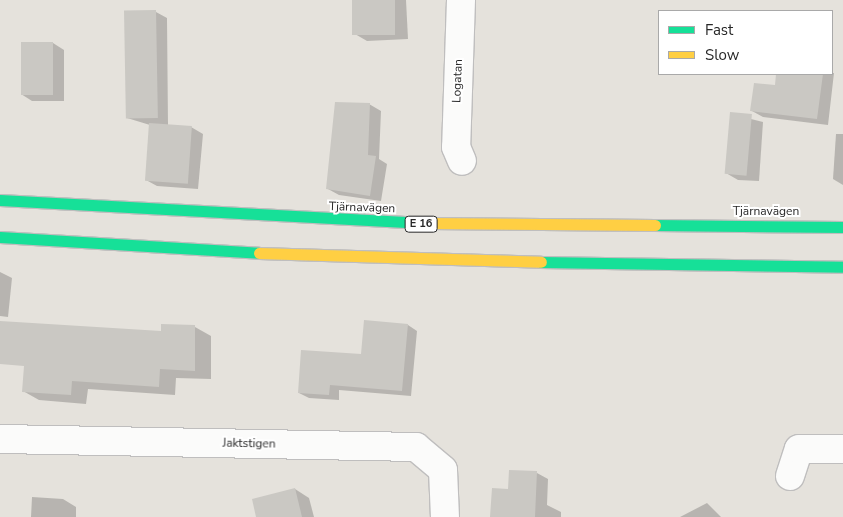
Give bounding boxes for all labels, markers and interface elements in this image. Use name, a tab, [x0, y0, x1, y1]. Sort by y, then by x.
legend	[658, 10, 833, 75]
text: Fast	[705, 20, 733, 40]
text: Slow	[705, 45, 739, 65]
street label: Logatan	[450, 59, 466, 103]
street label: Tjärnavägen	[329, 200, 395, 216]
street label: Tjärnavägen	[733, 205, 799, 219]
road number: E 16	[404, 215, 438, 232]
street label: Jaktstigen	[222, 436, 276, 452]

